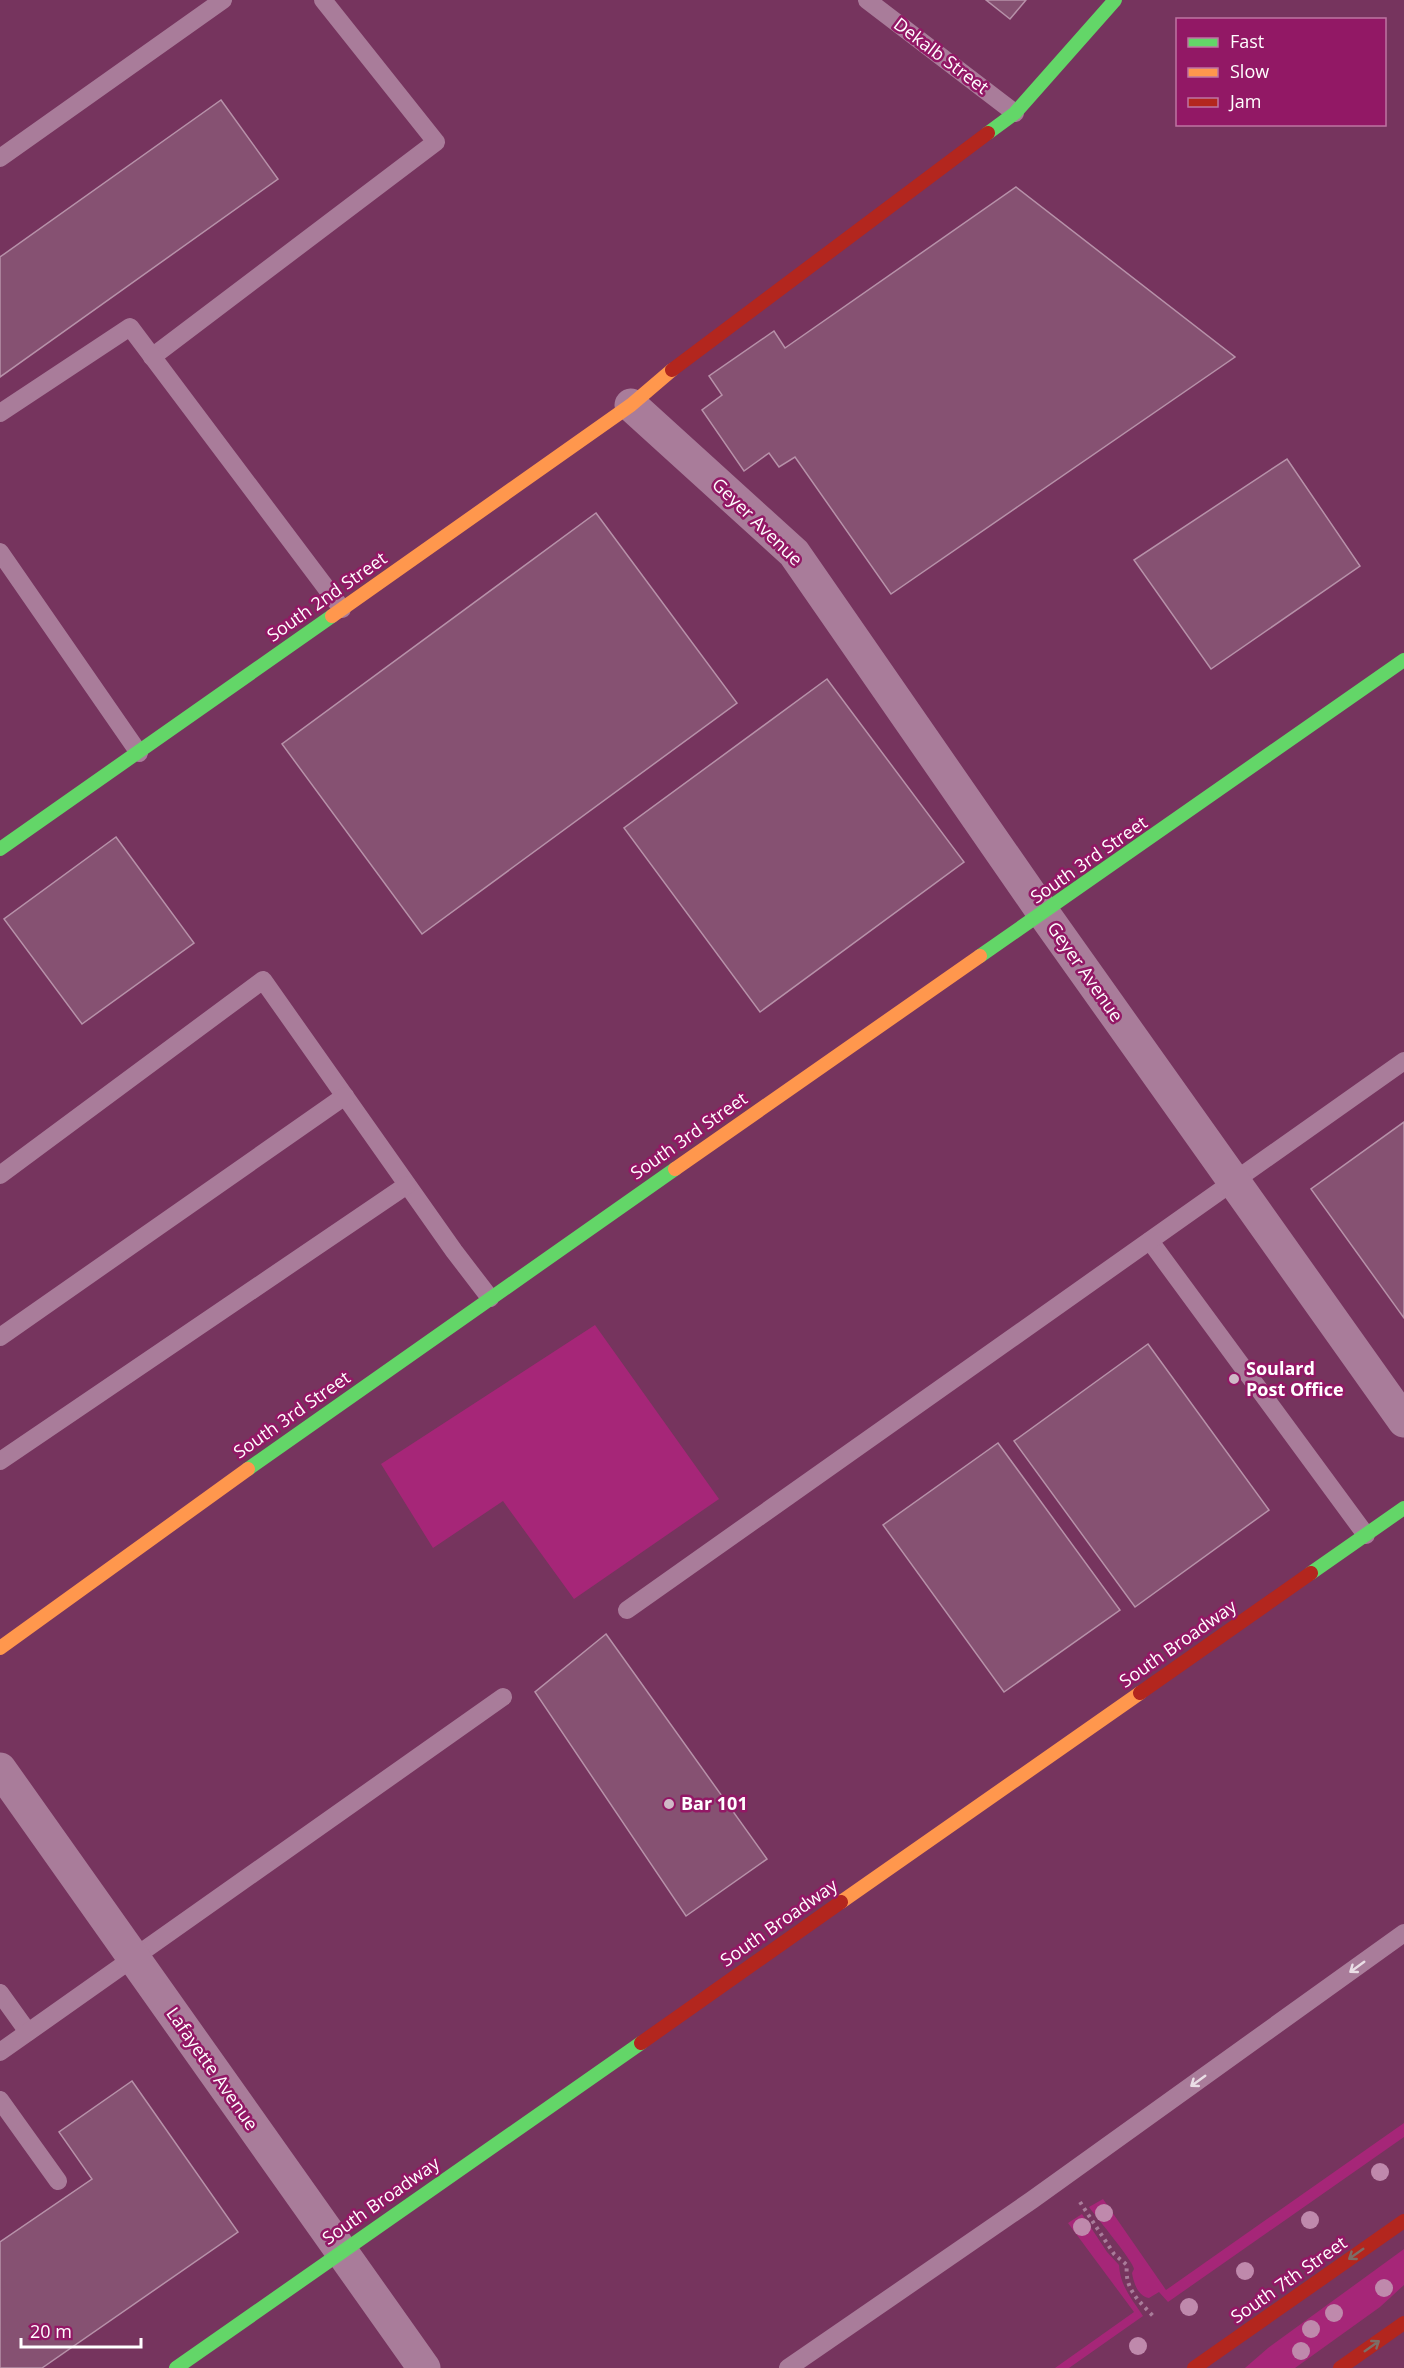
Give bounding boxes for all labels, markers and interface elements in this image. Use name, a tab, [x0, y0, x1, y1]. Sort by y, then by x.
street label: Dekalb Street	[889, 12, 994, 99]
legend	[1176, 18, 1386, 126]
text: Fast	[1230, 29, 1264, 53]
text: Slow	[1230, 59, 1269, 83]
text: Jam	[1228, 89, 1262, 113]
street label: Geyer Avenue	[707, 472, 808, 571]
street label: South 2nd Street	[262, 546, 391, 646]
street label: South 3rd Street	[1025, 810, 1152, 908]
street label: Geyer Avenue	[1042, 917, 1129, 1026]
street label: South 3rd Street	[625, 1086, 752, 1184]
place label: Soulard Post Office	[1246, 1356, 1344, 1401]
street label: South 3rd Street	[228, 1365, 355, 1463]
marker: Soulard Post Office	[1227, 1372, 1241, 1386]
street label: South Broadway	[1114, 1593, 1241, 1692]
place label: Bar 101	[681, 1791, 748, 1815]
marker: Bar 101	[662, 1797, 676, 1811]
street label: South Broadway	[715, 1872, 842, 1971]
one-way arrow	[1349, 1961, 1365, 1973]
street label: Lafayette Avenue	[161, 2002, 264, 2135]
one-way arrow	[1191, 2075, 1207, 2087]
street label: South Broadway	[317, 2150, 444, 2249]
street label: South 7th Street	[1226, 2230, 1351, 2328]
one-way arrow	[1349, 2248, 1365, 2260]
scale bar	[21, 2311, 141, 2349]
text: 20 m	[30, 2319, 72, 2343]
one-way arrow	[1363, 2340, 1380, 2352]

